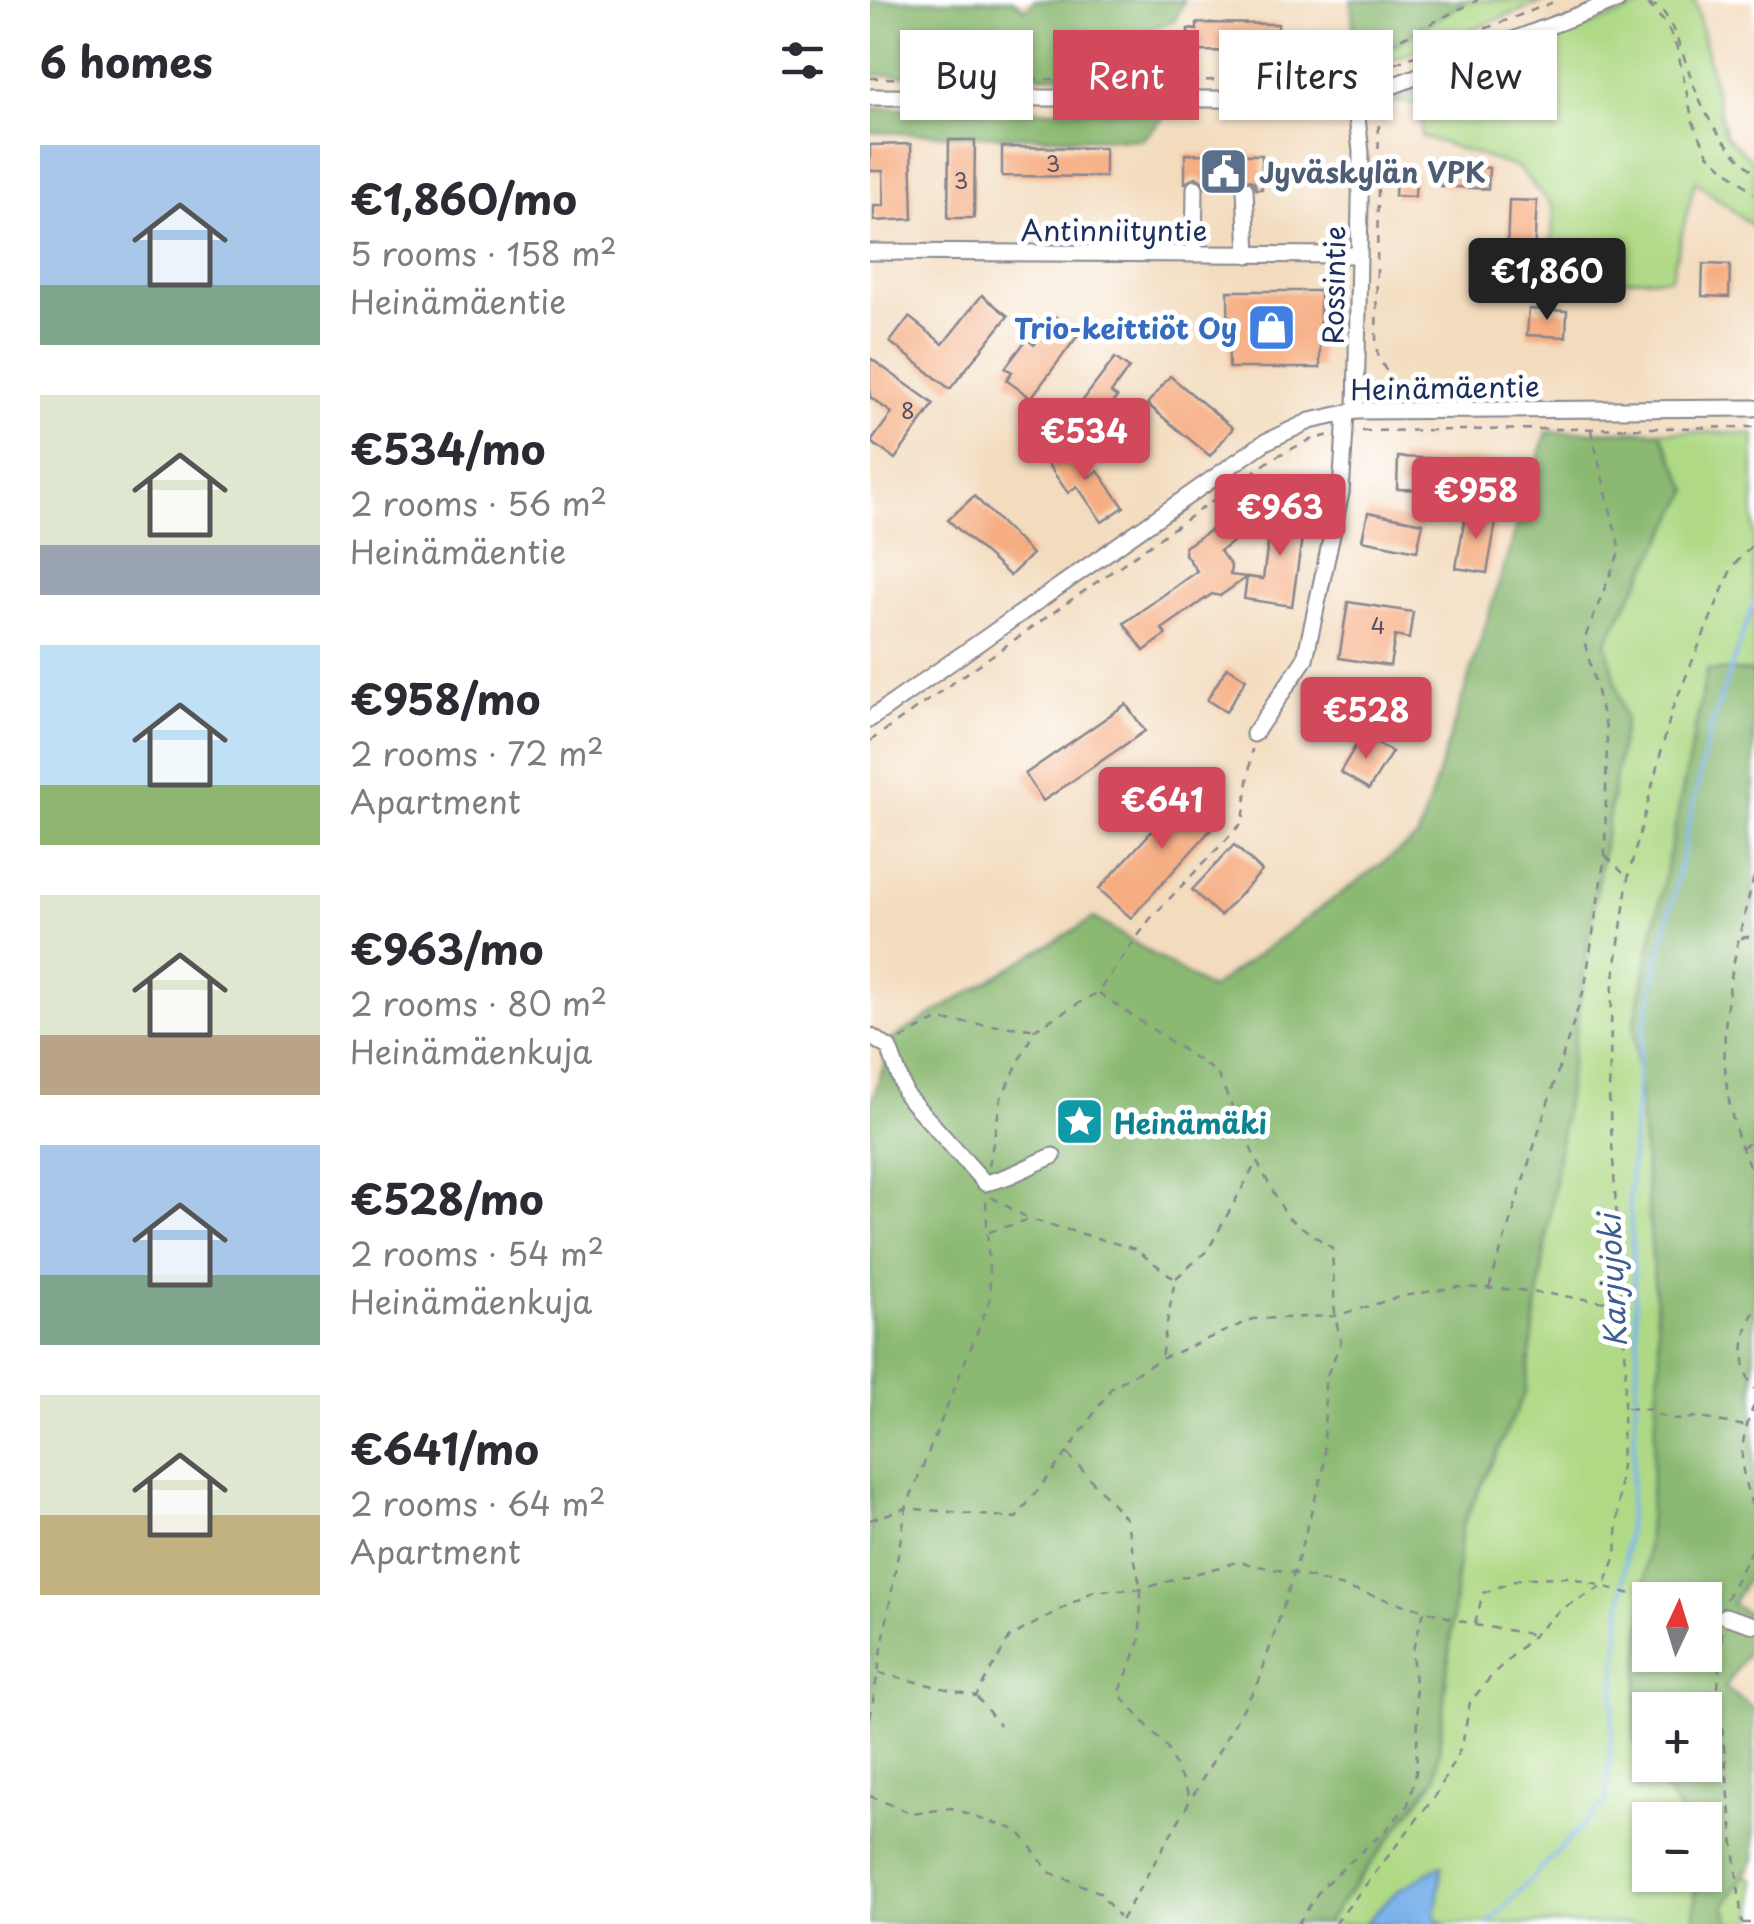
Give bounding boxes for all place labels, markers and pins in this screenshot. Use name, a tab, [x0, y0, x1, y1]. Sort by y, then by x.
public building icon: Jyväskylän VPK	[1198, 145, 1250, 197]
place label: Jyväskylän VPK	[1259, 150, 1485, 193]
pin: €1,860	[1466, 238, 1628, 323]
shop icon: Trio-keittiöt Oy	[1246, 301, 1298, 353]
place label: Trio-keittiöt Oy	[1014, 306, 1237, 349]
pin: €534	[1025, 398, 1143, 483]
pin: €958	[1417, 457, 1535, 542]
pin: €963	[1221, 474, 1339, 559]
pin: €528	[1307, 677, 1425, 762]
pin: €641	[1103, 767, 1221, 852]
place icon: Heinämäki	[1053, 1096, 1105, 1148]
place label: Heinämäki	[1114, 1101, 1267, 1144]

